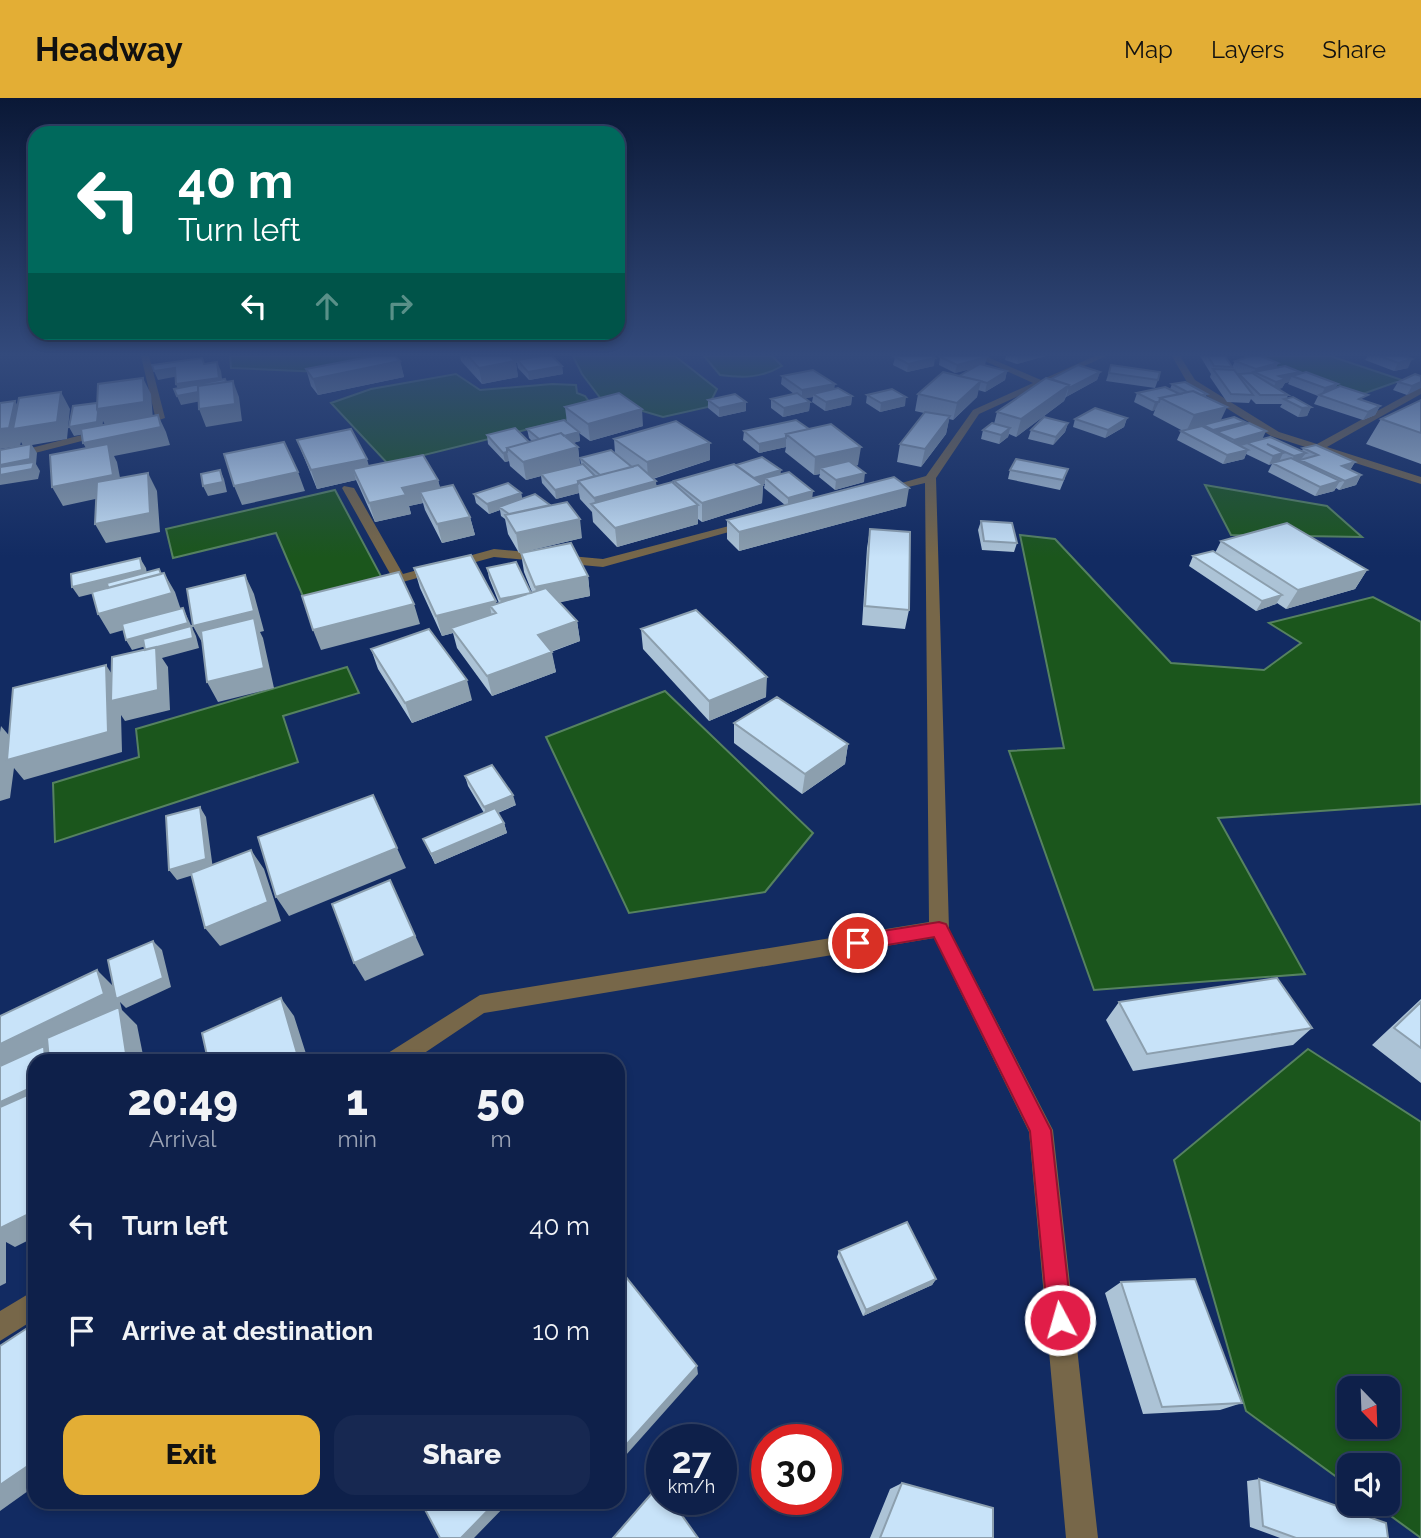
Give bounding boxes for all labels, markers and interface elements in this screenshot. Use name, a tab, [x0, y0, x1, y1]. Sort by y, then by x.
text: Headway	[35, 30, 183, 69]
text: Map	[1124, 35, 1173, 64]
text: Layers	[1211, 35, 1284, 64]
text: Share	[1322, 35, 1386, 64]
text: 40 m	[178, 152, 293, 209]
icon: left	[63, 154, 154, 245]
text: Turn left	[178, 211, 300, 248]
icon: left	[235, 287, 273, 325]
icon: ahead	[308, 287, 346, 325]
icon: right	[381, 287, 419, 325]
pin	[828, 913, 888, 973]
icon: arrive	[839, 924, 877, 962]
text: 20:49	[127, 1076, 238, 1125]
text: 1	[346, 1076, 368, 1125]
text: 50	[476, 1076, 526, 1125]
text: Arrival	[149, 1125, 216, 1152]
text: min	[337, 1125, 377, 1152]
text: m	[490, 1125, 512, 1152]
icon: left	[63, 1207, 101, 1245]
text: Turn left	[122, 1211, 228, 1241]
text: 40 m	[529, 1211, 590, 1241]
position arrow	[1023, 1283, 1097, 1357]
icon: arrive	[63, 1312, 101, 1350]
text: Arrive at destination	[122, 1316, 373, 1346]
text: 10 m	[532, 1316, 590, 1346]
north arrow	[1337, 1376, 1400, 1438]
map controls	[1337, 1376, 1400, 1516]
button: Exit	[63, 1415, 320, 1495]
button: Share	[334, 1415, 590, 1495]
speed limit sign: 30	[751, 1424, 842, 1515]
text: 27	[672, 1440, 711, 1481]
button: sound	[1337, 1453, 1400, 1516]
text: km/h	[668, 1476, 715, 1497]

